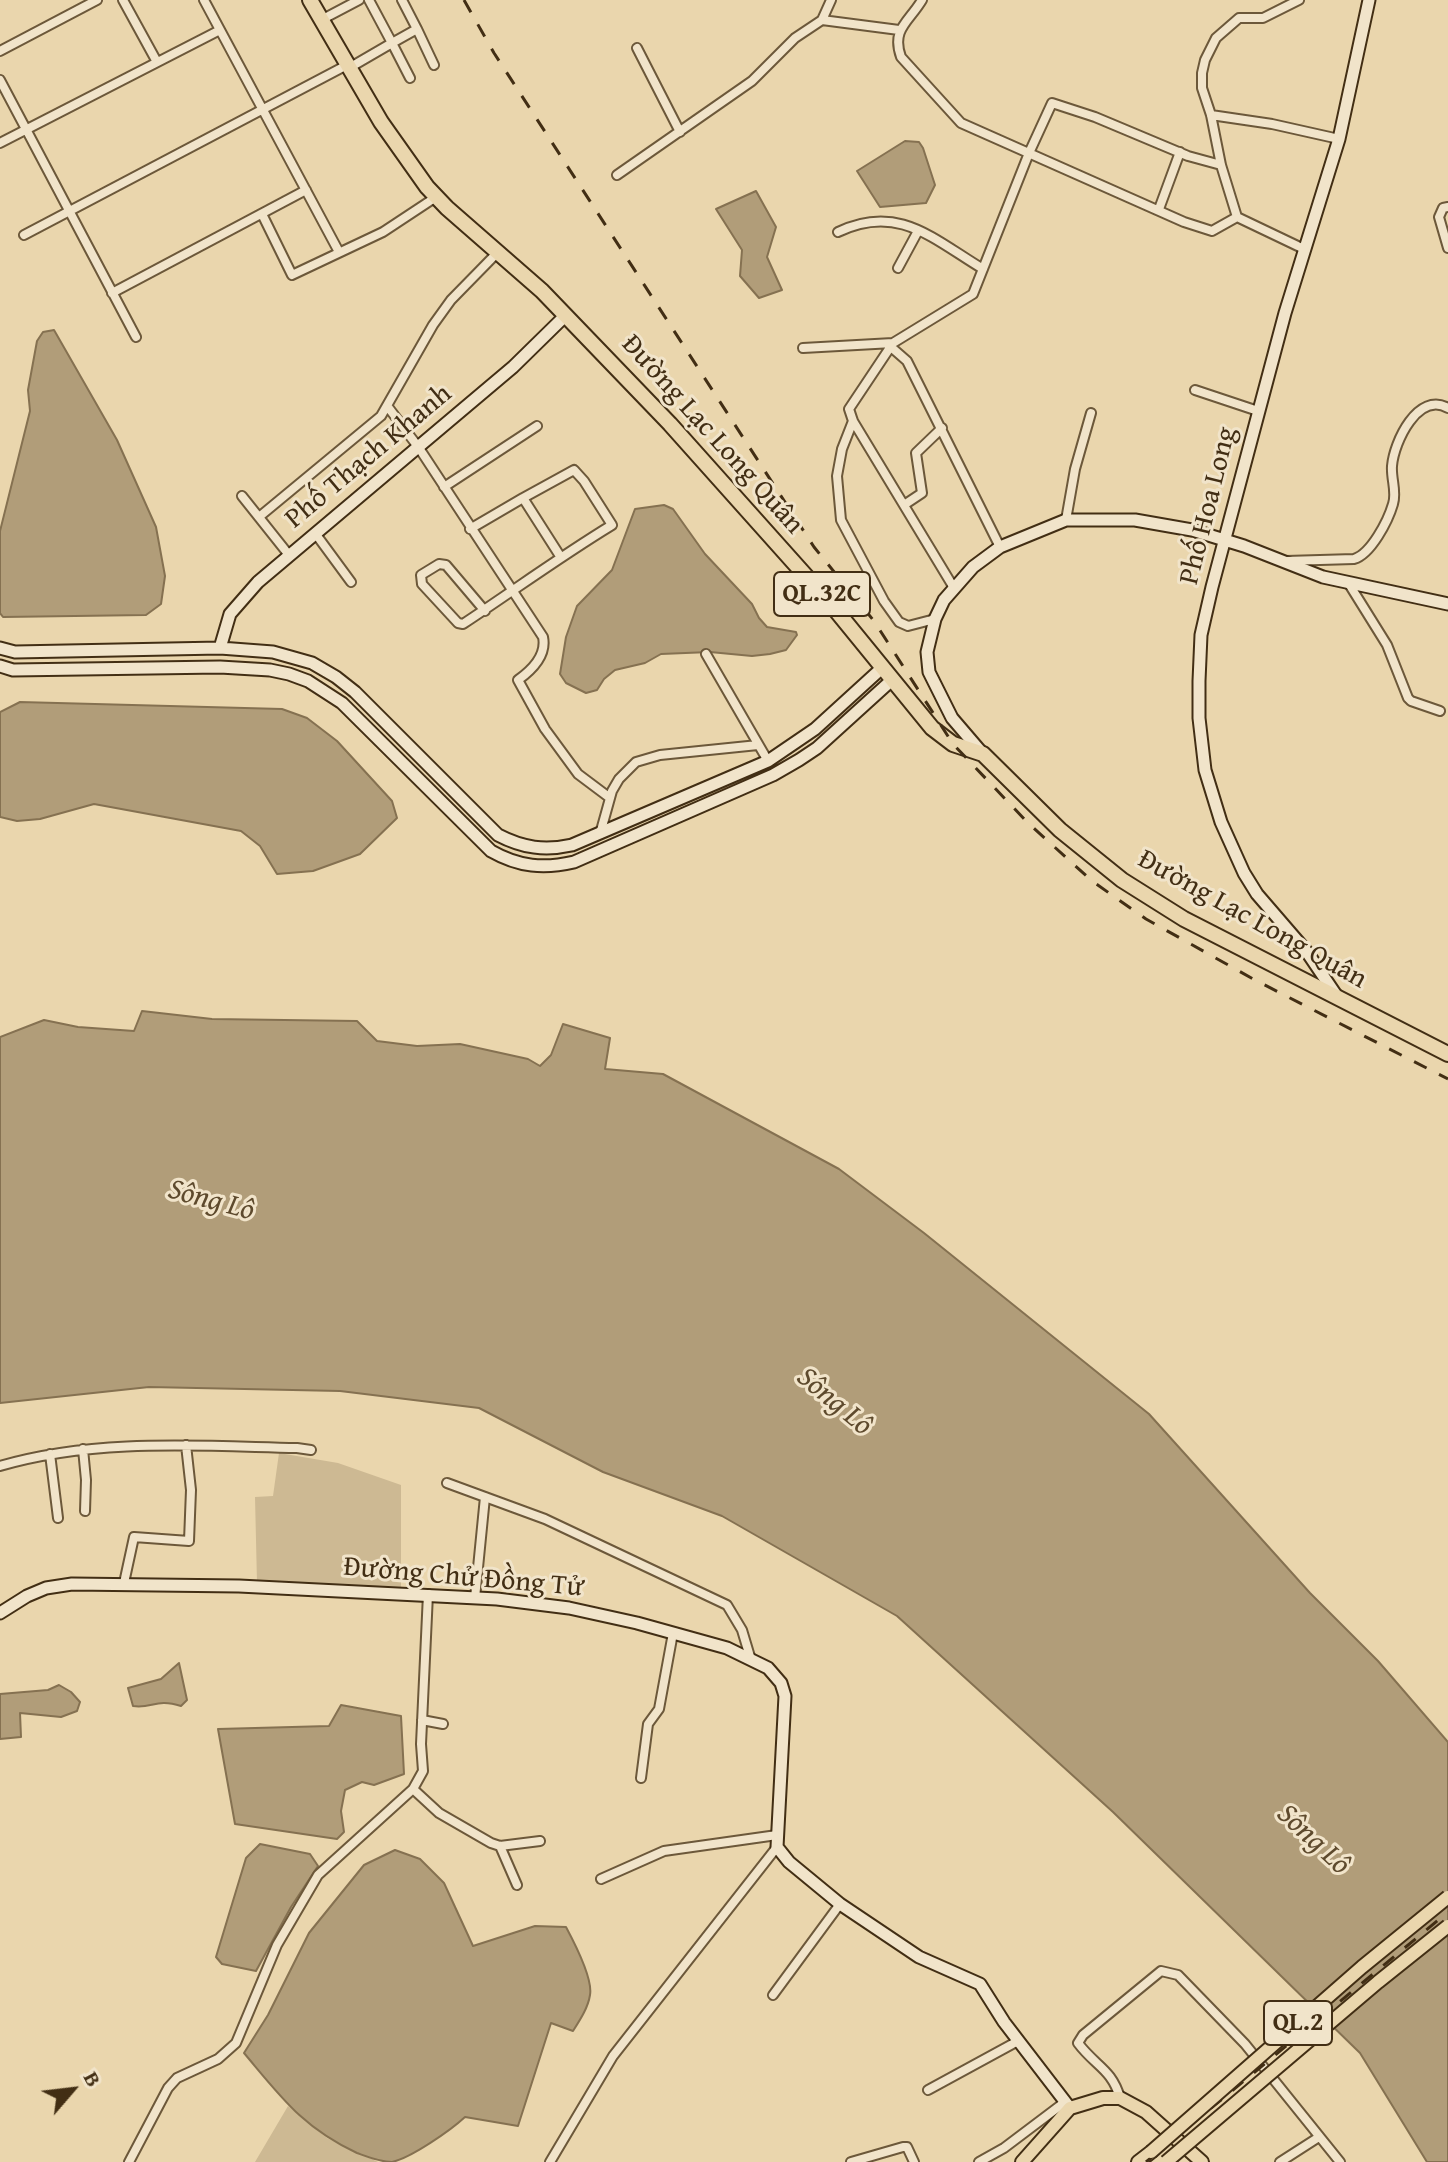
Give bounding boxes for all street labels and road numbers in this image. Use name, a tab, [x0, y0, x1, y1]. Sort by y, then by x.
street label: Đường Lạc Long Quân	[614, 328, 810, 542]
street label: Phố Thạch Khanh	[279, 378, 459, 536]
street label: Phố Hoa Long	[1173, 424, 1245, 588]
road number: QL.32C	[774, 572, 870, 616]
street label: Đường Lạc Long Quân	[1132, 843, 1372, 997]
street label: Đường Chử Đồng Tử	[342, 1551, 586, 1605]
road number: QL.2	[1264, 2001, 1332, 2045]

